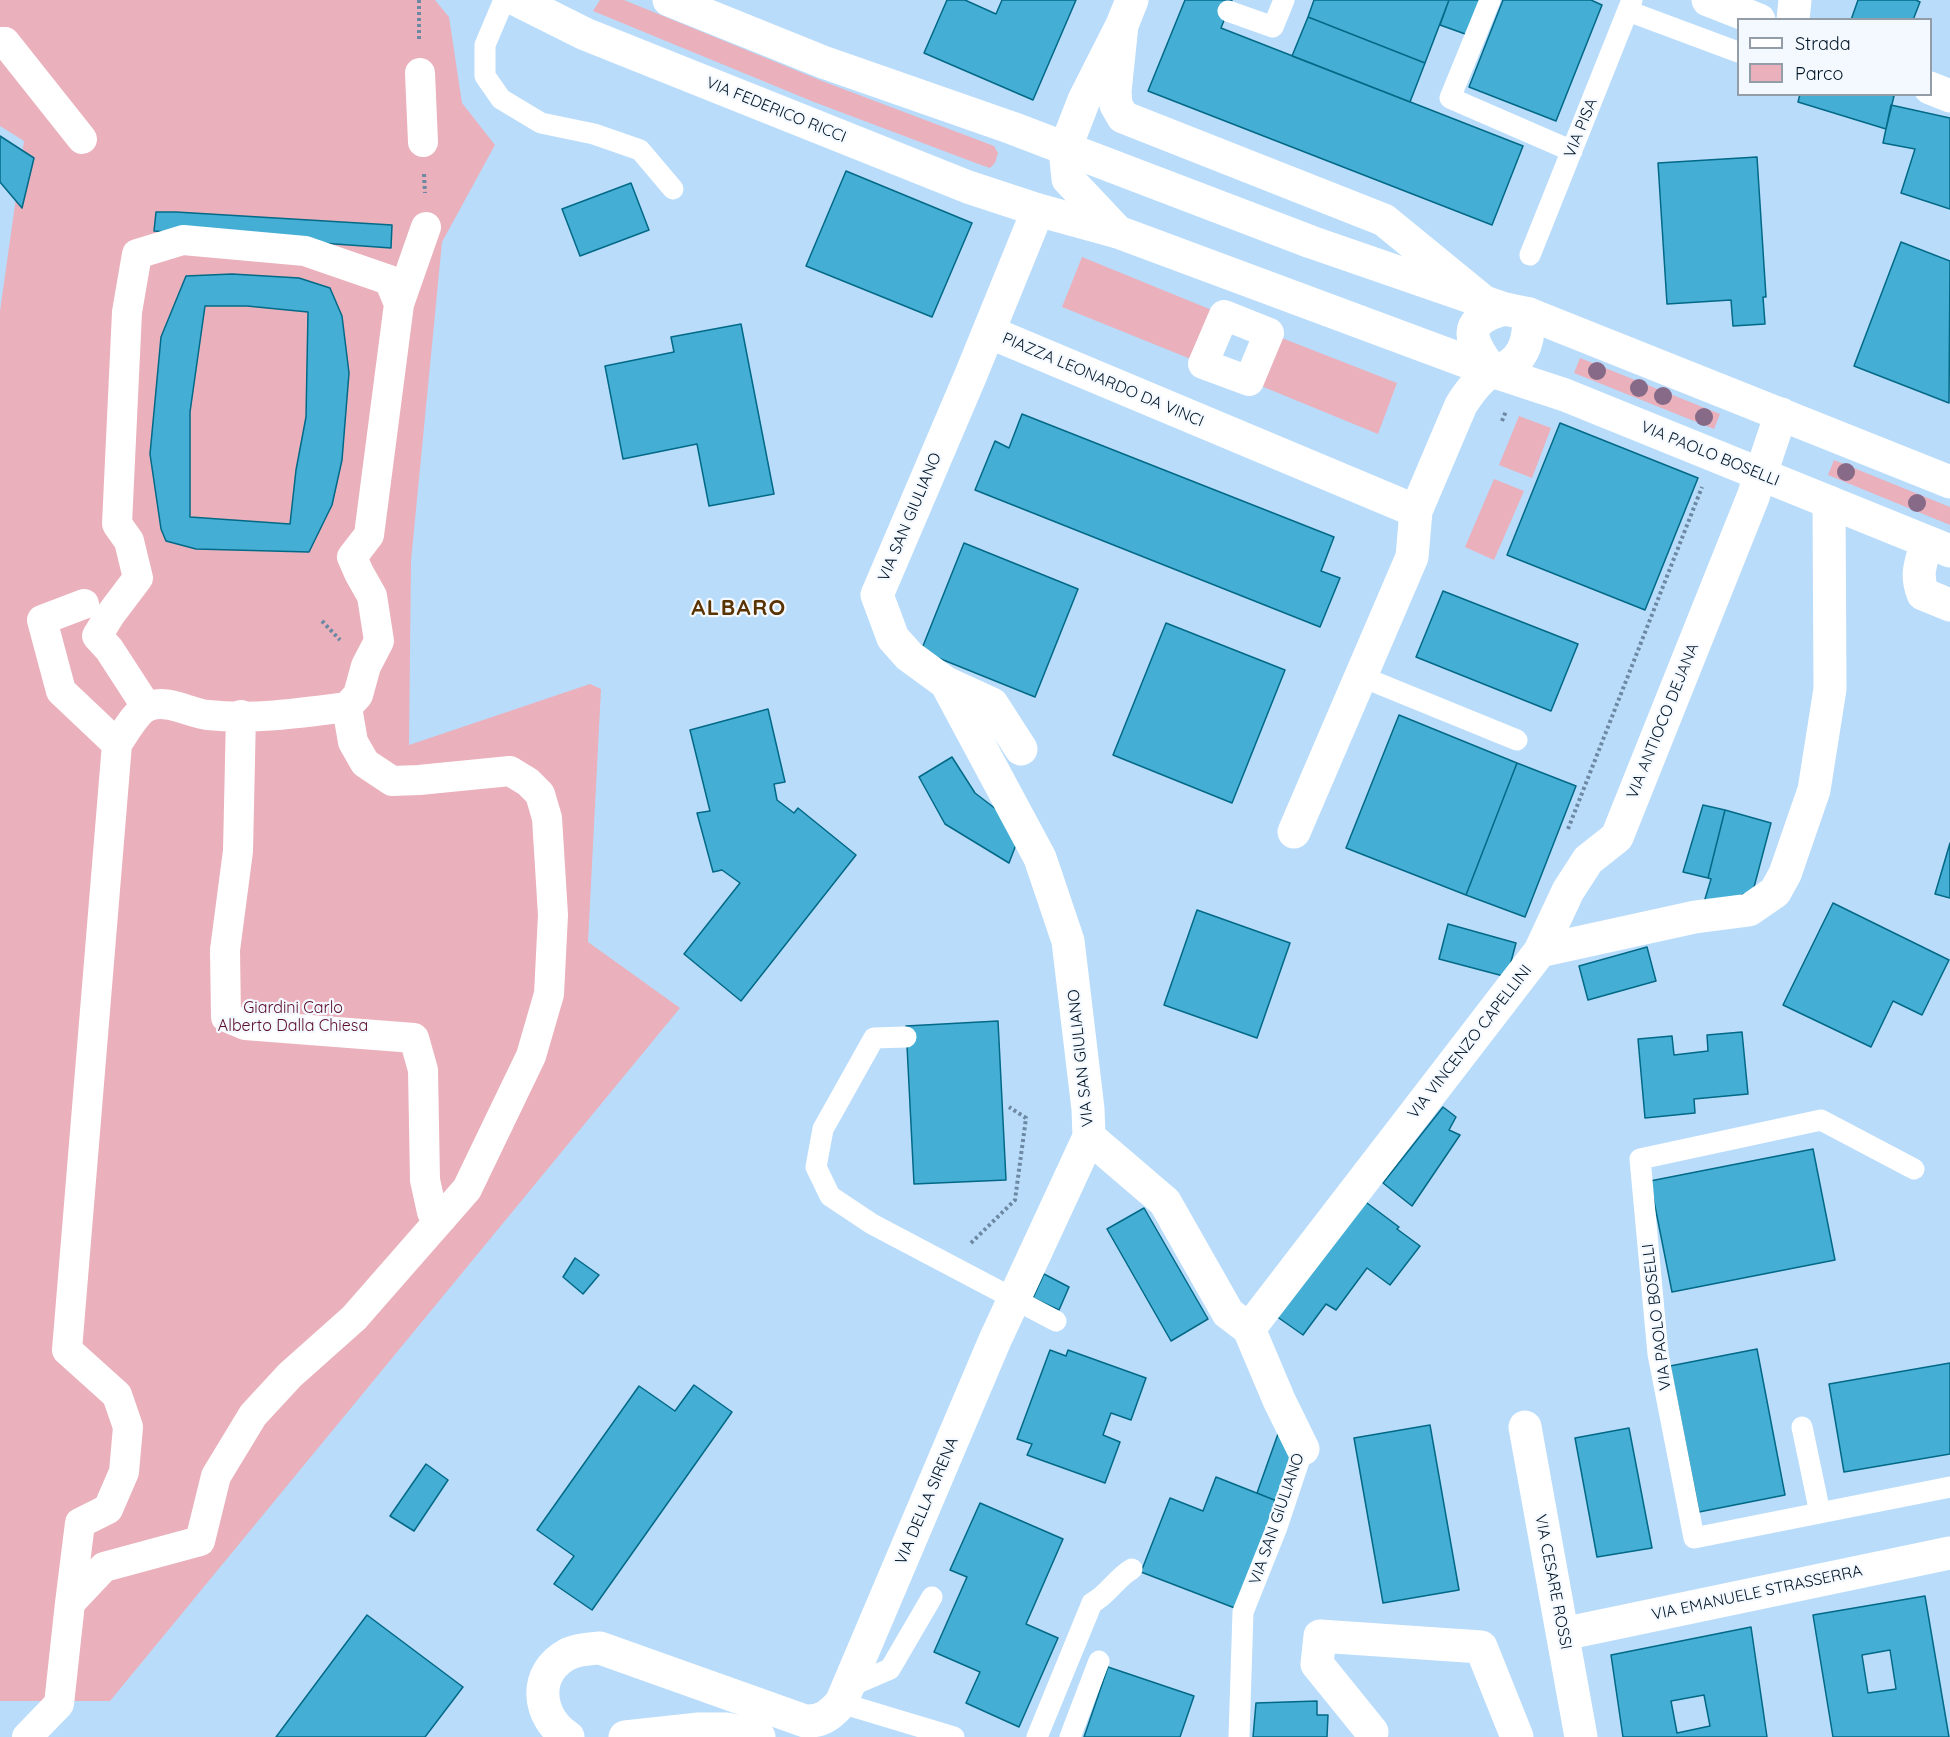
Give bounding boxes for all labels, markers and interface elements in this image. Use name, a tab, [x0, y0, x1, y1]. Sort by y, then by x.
legend	[1737, 18, 1932, 96]
text: Strada	[1795, 32, 1851, 55]
text: Parco	[1795, 62, 1843, 85]
street label: VIA FEDERICO RICCI	[703, 73, 849, 147]
street label: VIA PISA	[1560, 96, 1602, 160]
street label: PIAZZA LEONARDO DA VINCI	[999, 329, 1207, 431]
street label: VIA PAOLO BOSELLI	[1638, 417, 1782, 491]
street label: VIA SAN GIULIANO	[874, 450, 946, 584]
district label: ALBARO	[691, 595, 787, 621]
street label: VIA ANTIOCO DEJANA	[1623, 640, 1703, 802]
street label: VIA VINCENZO CAPELLINI	[1404, 961, 1536, 1123]
street label: VIA SAN GIULIANO	[1064, 988, 1098, 1128]
park label: Giardini Carlo Alberto Dalla Chiesa	[218, 998, 368, 1036]
street label: VIA PAOLO BOSELLI	[1638, 1243, 1676, 1391]
street label: VIA DELLA SIRENA	[891, 1434, 963, 1568]
street label: VIA SAN GIULIANO	[1245, 1451, 1309, 1587]
street label: VIA CESARE ROSSI	[1530, 1513, 1576, 1651]
street label: VIA EMANUELE STRASSERRA	[1650, 1561, 1864, 1625]

